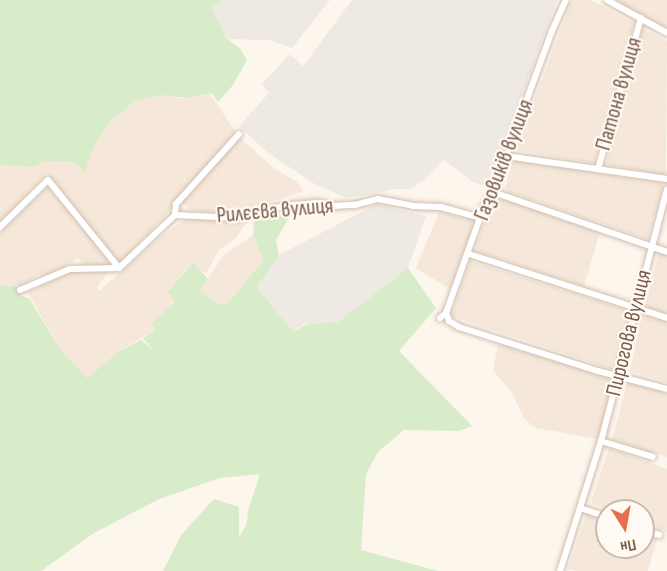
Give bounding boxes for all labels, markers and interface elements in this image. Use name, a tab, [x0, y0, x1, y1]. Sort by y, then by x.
street label: Патона вулиця	[590, 34, 648, 154]
street label: Газовиків вулиця	[469, 96, 539, 224]
street label: Рилєєва вулиця	[216, 193, 334, 229]
street label: Пирогова вулиця	[601, 267, 657, 399]
north arrow	[595, 499, 655, 559]
text: Пн	[619, 534, 638, 556]

